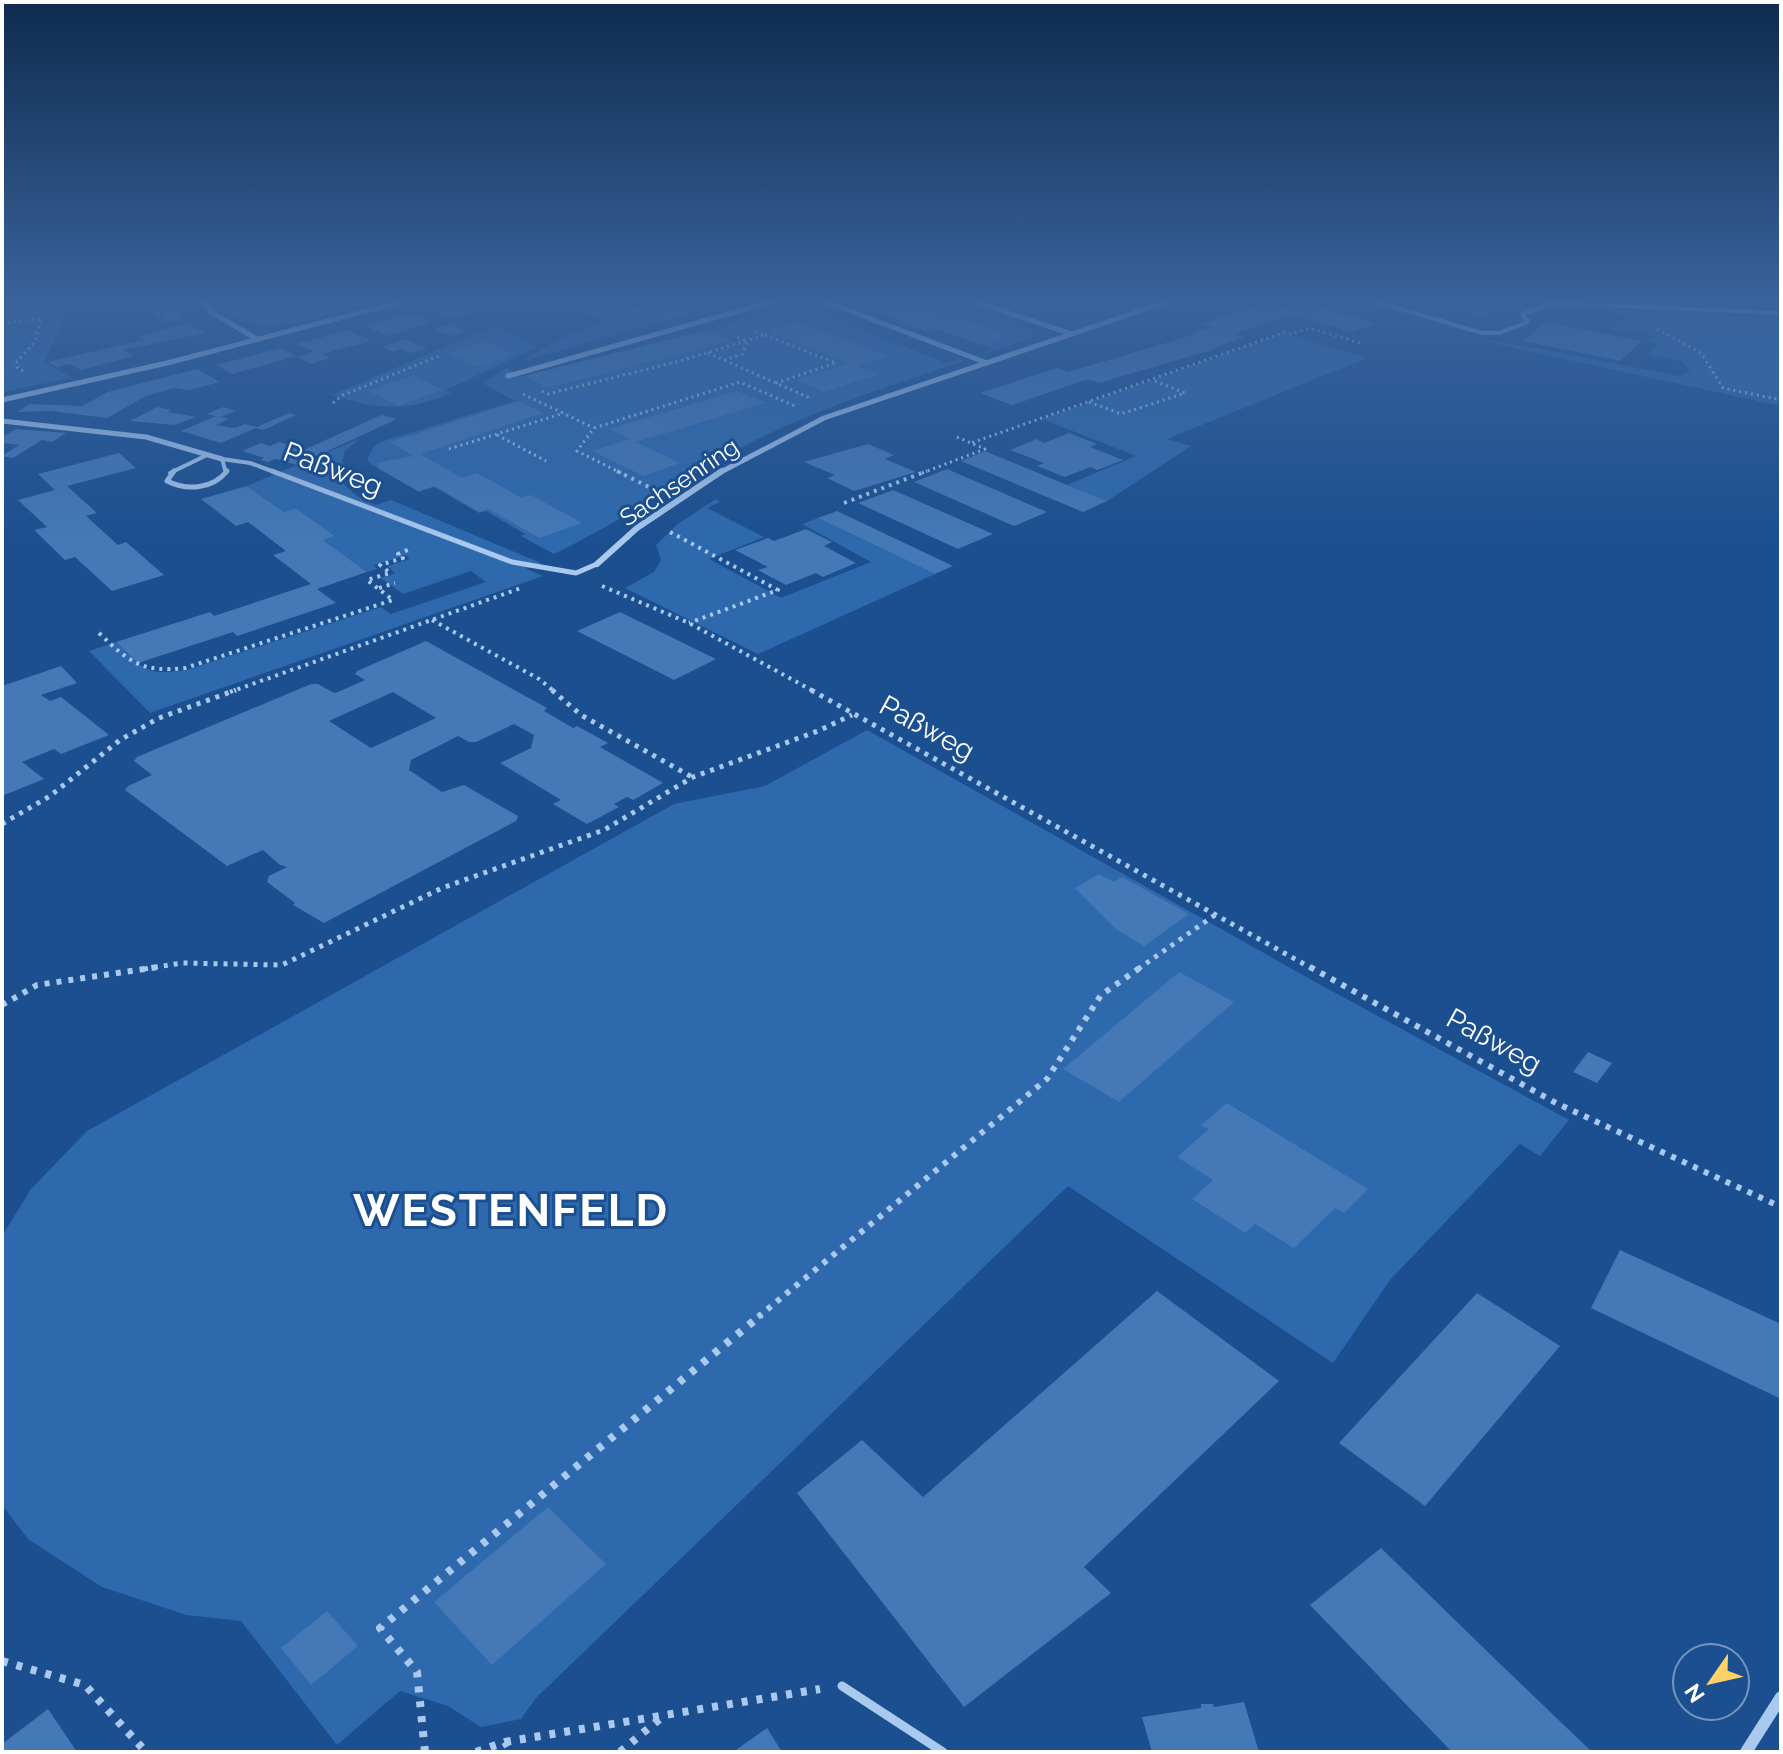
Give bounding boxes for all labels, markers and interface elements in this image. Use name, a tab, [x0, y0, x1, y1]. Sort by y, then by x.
street label: Sachsenring	[614, 432, 744, 532]
street label: Paßweg	[279, 435, 387, 503]
street label: Paßweg	[874, 688, 980, 768]
street label: Paßweg	[1441, 1001, 1547, 1081]
district label: WESTENFELD	[353, 1185, 669, 1236]
north arrow	[1671, 1642, 1751, 1722]
text: N	[1679, 1679, 1710, 1707]

